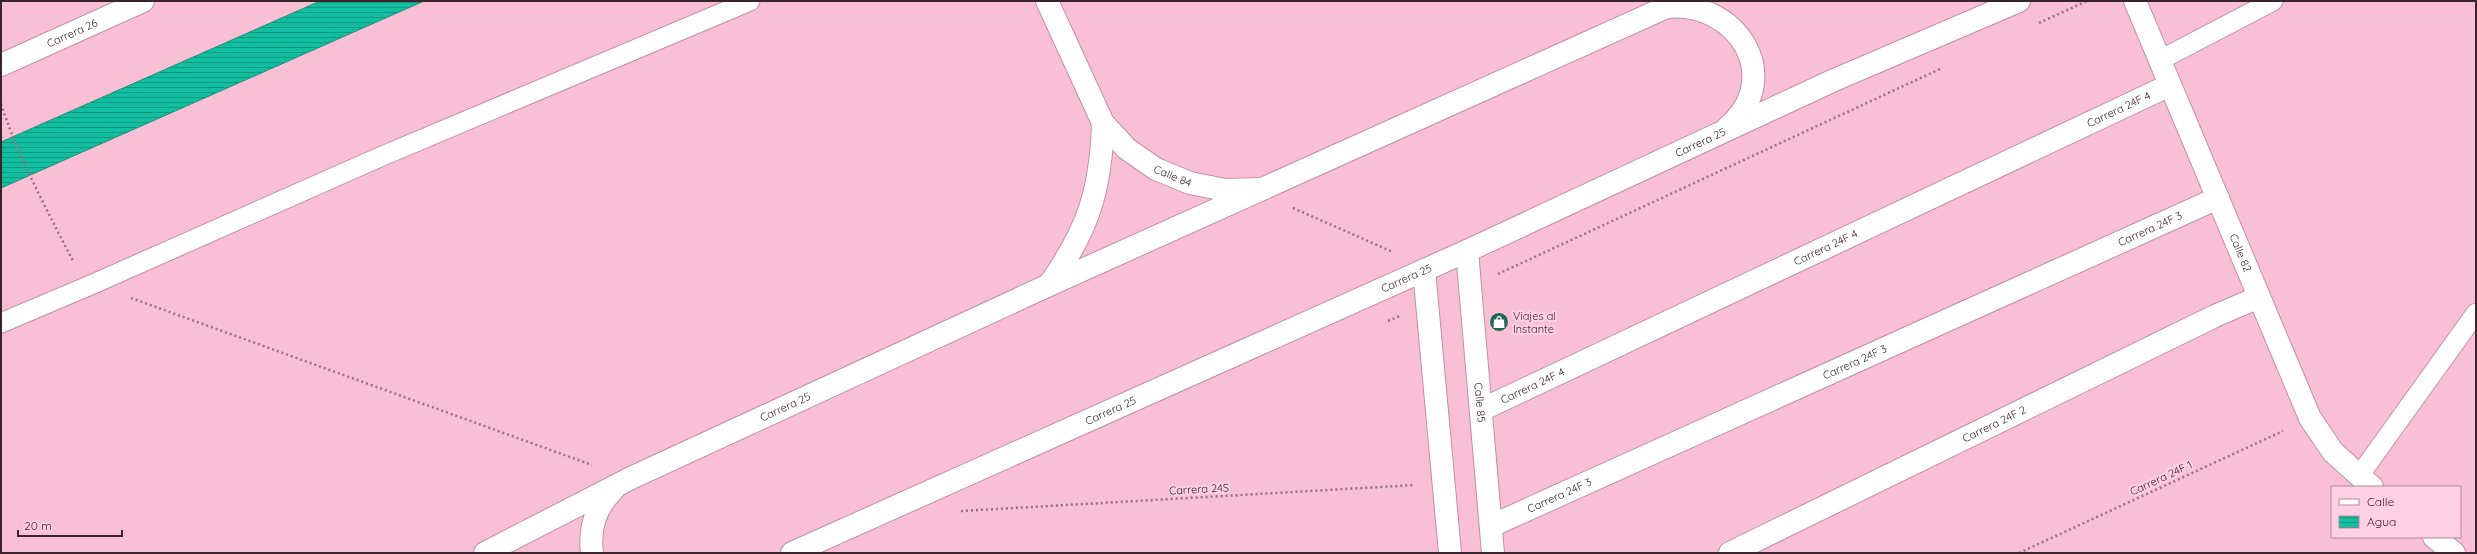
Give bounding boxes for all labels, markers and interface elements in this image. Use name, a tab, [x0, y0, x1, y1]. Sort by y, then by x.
street label: Carrera 26	[45, 15, 100, 50]
street label: Carrera 24F 4	[2084, 88, 2153, 130]
street label: Carrera 25	[1673, 124, 1728, 160]
street label: Calle 84	[1152, 162, 1194, 190]
street label: Carrera 24F 3	[2116, 208, 2185, 249]
street label: Carrera 24F 4	[1791, 226, 1860, 268]
street label: Calle 82	[2226, 232, 2255, 274]
street label: Carrera 25	[1379, 261, 1434, 296]
place label: Viajes al Instante	[1513, 309, 1556, 336]
shop icon: Viajes al Instante	[1488, 311, 1510, 333]
street label: Carrera 24F 3	[1820, 341, 1889, 382]
street label: Carrera 24F 4	[1498, 365, 1567, 407]
street label: Calle 85	[1471, 382, 1489, 423]
street label: Carrera 25	[758, 389, 813, 425]
street label: Carrera 25	[1083, 393, 1138, 428]
street label: Carrera 24F 2	[1960, 402, 2028, 445]
street label: Carrera 24F 1	[2128, 457, 2194, 499]
street label: Carrera 24F 3	[1525, 475, 1594, 516]
street label: Carrera 24S	[1169, 480, 1229, 498]
legend	[2331, 486, 2461, 538]
text: Calle	[2367, 494, 2395, 509]
scale bar	[18, 512, 122, 538]
text: Agua	[2367, 514, 2396, 529]
text: 20 m	[24, 518, 52, 533]

